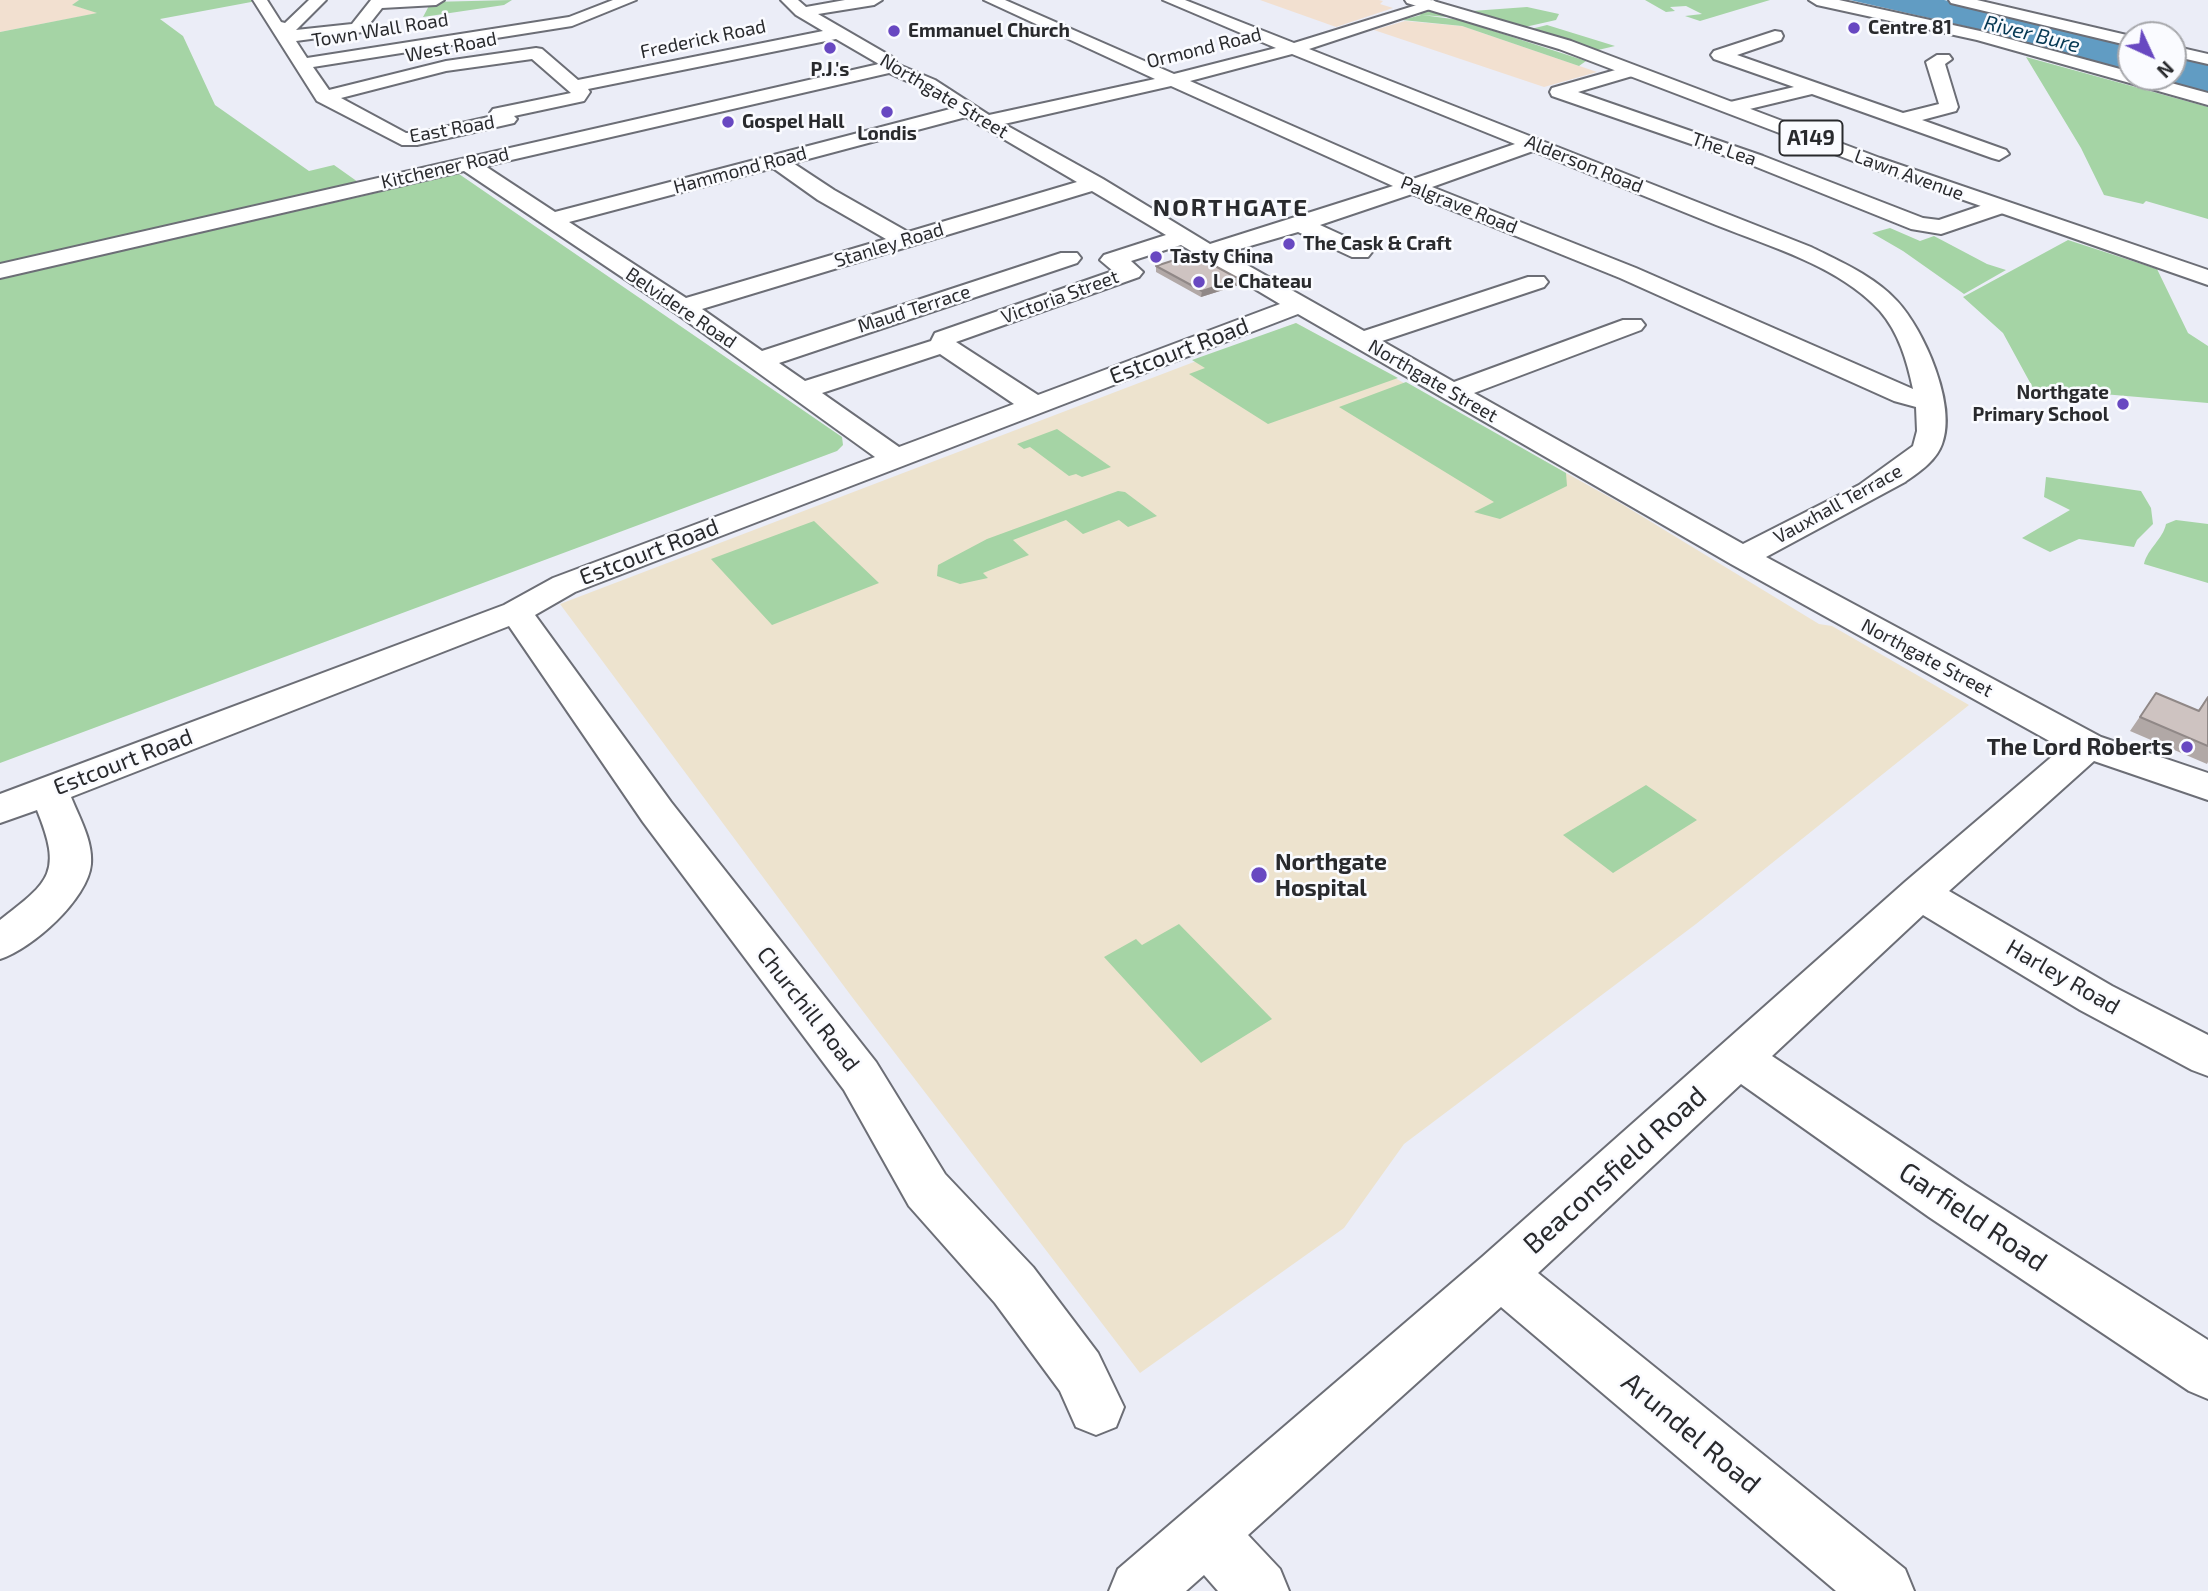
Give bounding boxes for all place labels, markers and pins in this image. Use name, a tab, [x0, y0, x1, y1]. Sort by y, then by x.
place label: Centre 81	[1868, 17, 1952, 39]
place label: Emmanuel Church	[908, 20, 1070, 42]
marker: Centre 81	[1846, 20, 1862, 36]
marker: Emmanuel Church	[886, 23, 902, 39]
marker: P.J.'s	[822, 40, 838, 56]
place label: P.J.'s	[811, 59, 849, 81]
marker: Londis	[879, 104, 895, 120]
place label: Gospel Hall	[742, 111, 844, 133]
marker: Gospel Hall	[720, 114, 736, 130]
place label: Londis	[857, 123, 917, 145]
place label: The Cask & Craft	[1303, 233, 1452, 255]
marker: The Cask & Craft	[1281, 236, 1297, 252]
place label: Tasty China	[1170, 246, 1273, 268]
marker: Tasty China	[1148, 249, 1164, 265]
place label: Le Chateau	[1213, 271, 1312, 293]
marker: Le Chateau	[1191, 274, 1207, 290]
place label: Northgate Primary School	[1972, 382, 2109, 426]
marker: Northgate Primary School	[2115, 396, 2131, 412]
place label: The Lord Roberts	[1987, 733, 2173, 761]
marker: The Lord Roberts	[2179, 739, 2195, 755]
place label: Northgate Hospital	[1275, 848, 1387, 902]
marker: Northgate Hospital	[1249, 865, 1269, 885]

